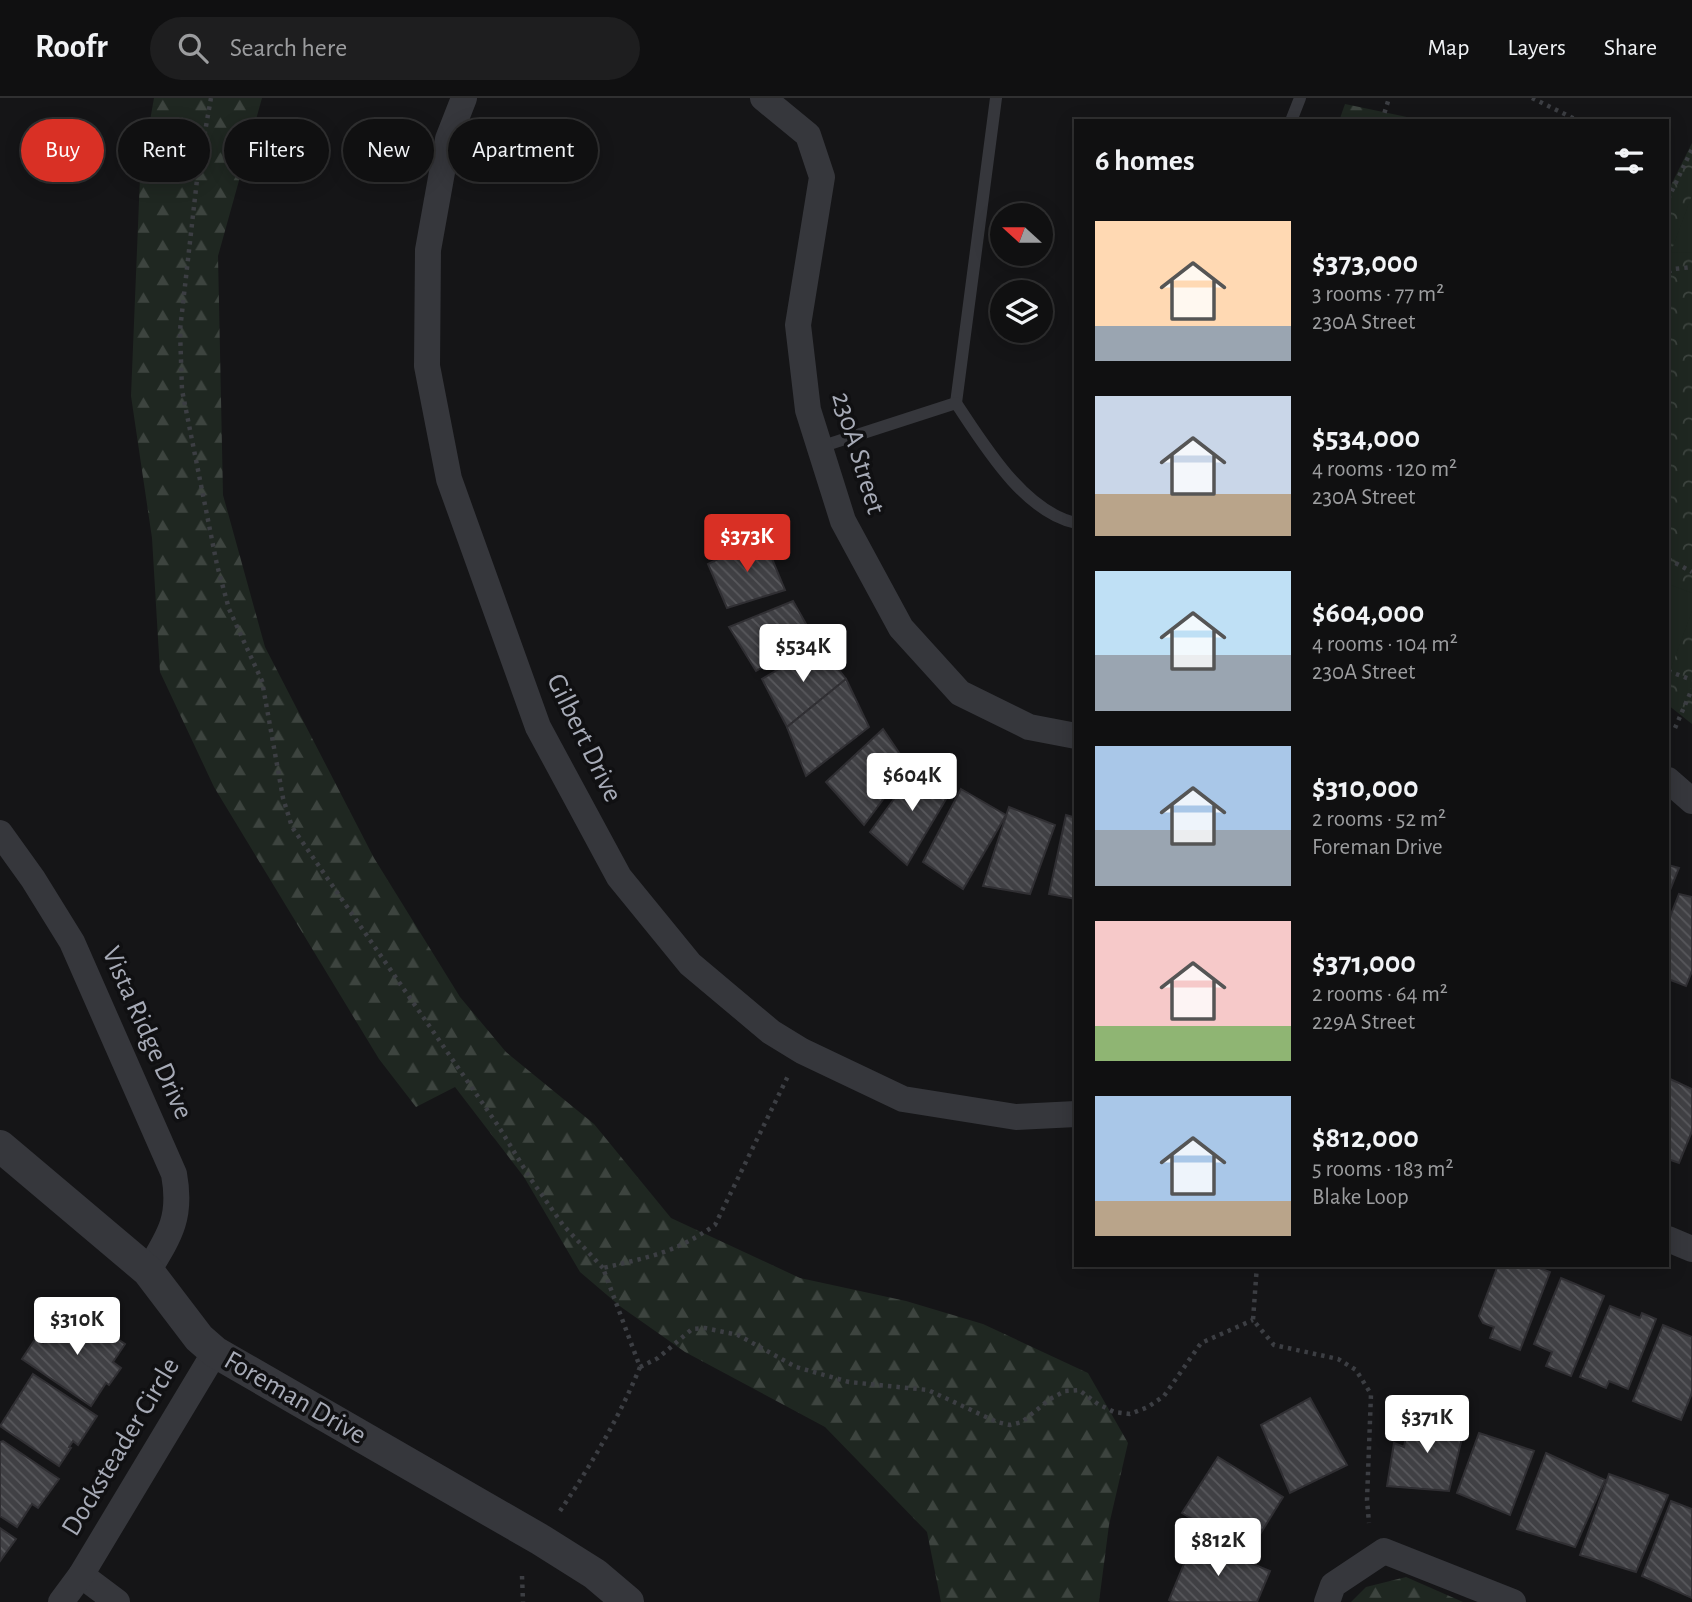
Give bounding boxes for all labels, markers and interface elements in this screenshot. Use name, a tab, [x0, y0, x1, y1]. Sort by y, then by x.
search box	[150, 17, 640, 80]
icon: search	[174, 29, 212, 67]
text: Roofr	[35, 31, 108, 64]
text: Search here	[230, 35, 347, 61]
text: Map	[1427, 36, 1469, 60]
text: Layers	[1507, 36, 1566, 60]
text: Share	[1604, 36, 1657, 60]
chip: Buy	[21, 119, 104, 182]
chip: Rent	[118, 119, 210, 182]
chip: Filters	[224, 119, 329, 182]
chip: New	[343, 119, 434, 182]
chip: Apartment	[448, 119, 598, 182]
icon: filters	[1610, 142, 1648, 180]
text: 6 homes	[1095, 146, 1195, 176]
north arrow	[990, 203, 1054, 266]
map controls	[990, 203, 1053, 343]
text: $373,000	[1312, 248, 1418, 278]
icon: home	[1151, 249, 1235, 333]
button: layers	[990, 280, 1053, 343]
text: 3 rooms · 77 m²	[1312, 283, 1444, 306]
text: 230A Street	[1312, 311, 1415, 334]
street label: 230A Street	[826, 389, 890, 517]
text: $534,000	[1312, 423, 1420, 453]
icon: home	[1151, 424, 1235, 508]
text: 4 rooms · 120 m²	[1312, 458, 1457, 481]
text: 230A Street	[1312, 486, 1415, 509]
pin: $373K	[698, 514, 796, 574]
text: $373K	[720, 525, 774, 548]
text: $604,000	[1312, 598, 1424, 628]
icon: home	[1151, 599, 1235, 683]
pin: $534K	[754, 624, 852, 684]
text: 4 rooms · 104 m²	[1312, 633, 1458, 656]
text: $534K	[775, 635, 831, 658]
text: 230A Street	[1312, 661, 1415, 684]
street label: Gilbert Drive	[541, 670, 627, 806]
pin: $604K	[863, 754, 961, 813]
text: $604K	[883, 764, 941, 787]
text: $310,000	[1312, 773, 1419, 803]
icon: home	[1151, 774, 1235, 858]
text: 2 rooms · 52 m²	[1312, 808, 1446, 831]
text: Foreman Drive	[1312, 836, 1443, 859]
street label: Vista Ridge Drive	[96, 943, 198, 1123]
text: $371,000	[1312, 948, 1416, 978]
icon: home	[1151, 949, 1235, 1033]
text: 2 rooms · 64 m²	[1312, 983, 1448, 1006]
text: 229A Street	[1312, 1011, 1415, 1034]
text: $812,000	[1312, 1123, 1419, 1153]
icon: home	[1151, 1124, 1235, 1208]
text: 5 rooms · 183 m²	[1312, 1158, 1453, 1181]
text: Blake Loop	[1312, 1186, 1409, 1209]
pin: $310K	[28, 1298, 126, 1357]
text: $310K	[50, 1308, 104, 1331]
street label: Foreman Drive	[219, 1346, 371, 1450]
street label: Docksteader Circle	[57, 1353, 185, 1541]
pin: $371K	[1378, 1396, 1476, 1455]
text: $371K	[1401, 1406, 1453, 1429]
pin: $812K	[1169, 1518, 1267, 1578]
text: $812K	[1191, 1529, 1245, 1552]

